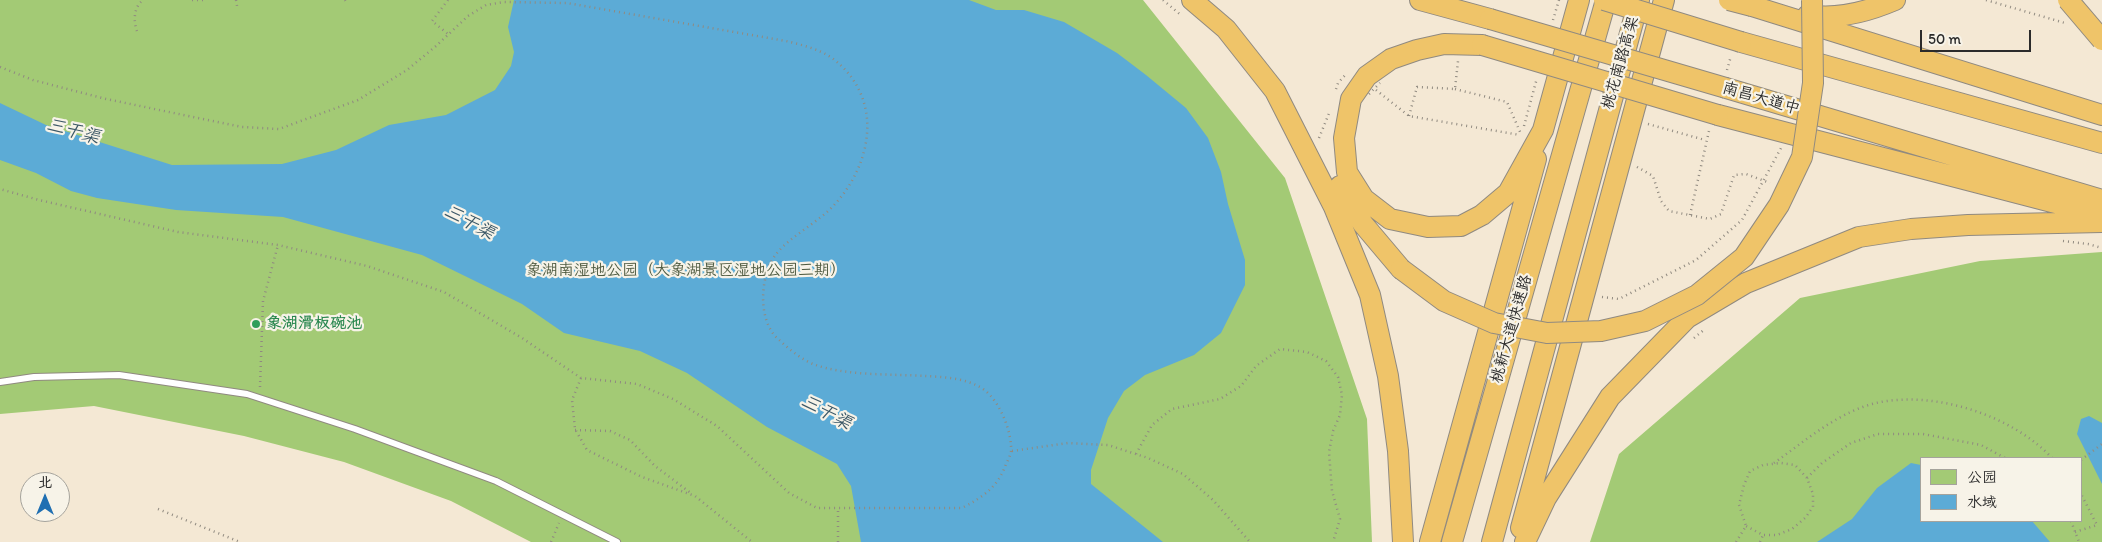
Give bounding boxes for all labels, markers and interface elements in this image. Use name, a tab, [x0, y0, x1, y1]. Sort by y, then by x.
street label: 桃花南路高架	[1599, 14, 1643, 112]
scale bar	[1922, 20, 2033, 52]
text: 50 m	[1928, 30, 1961, 48]
street label: 南昌大道中	[1720, 79, 1802, 119]
water label: 三干渠	[44, 115, 102, 149]
water label: 三干渠	[440, 201, 498, 245]
park label: 象湖南湿地公园（大象湖景区湿地公园三期）	[526, 261, 846, 281]
street label: 桃新大道快速路	[1487, 273, 1537, 385]
place label: 象湖滑板碗池	[266, 314, 362, 334]
marker: 象湖滑板碗池	[250, 318, 262, 330]
water label: 三干渠	[797, 391, 855, 435]
legend	[1920, 457, 2082, 522]
text: 公园	[1967, 468, 1997, 486]
north arrow	[20, 472, 70, 522]
text: 北	[38, 474, 52, 491]
text: 水域	[1967, 493, 1997, 511]

